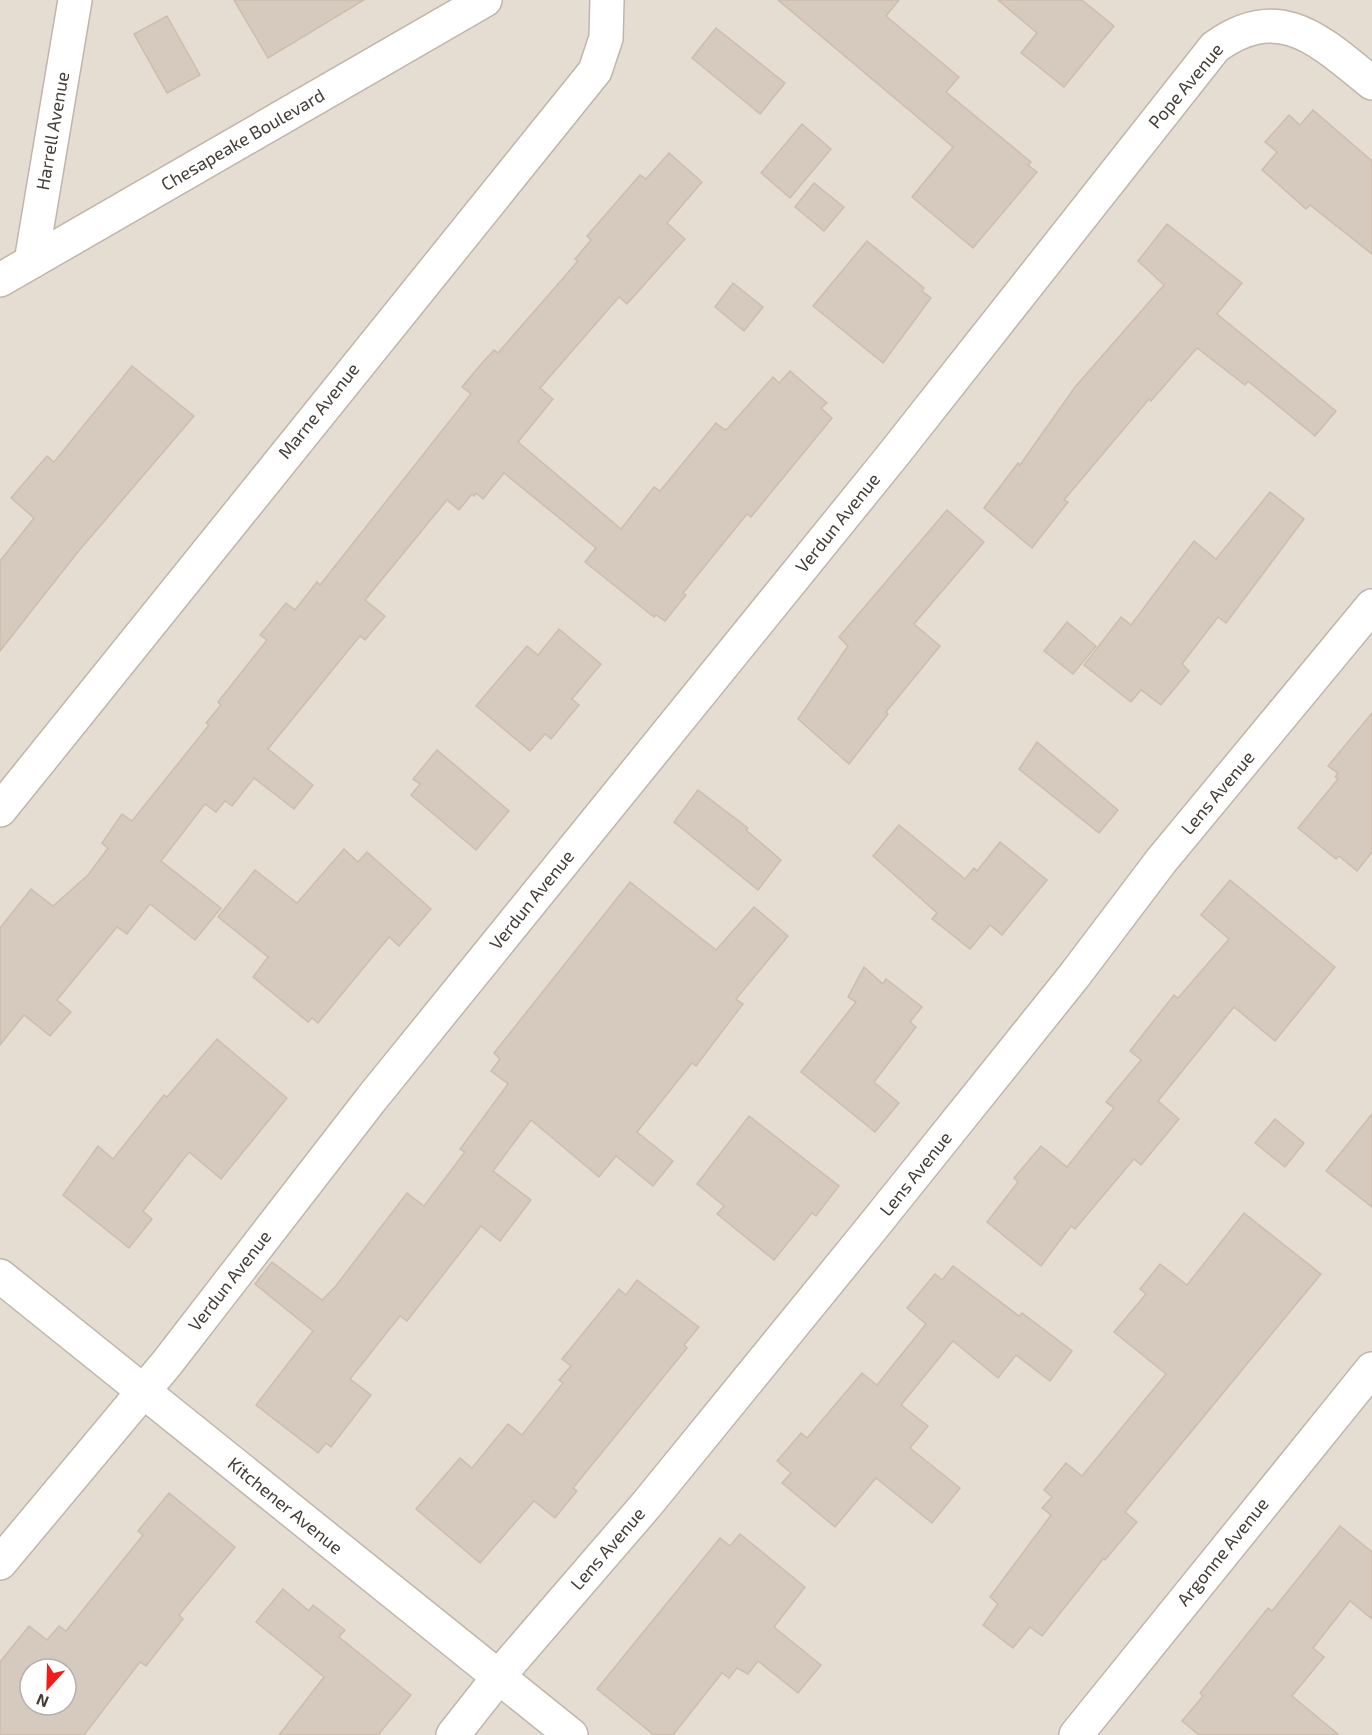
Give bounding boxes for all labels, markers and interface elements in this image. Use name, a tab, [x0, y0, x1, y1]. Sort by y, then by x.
street label: Pope Avenue	[1143, 38, 1227, 133]
street label: Harrell Avenue	[31, 70, 73, 192]
street label: Chesapeake Boulevard	[157, 83, 328, 195]
street label: Marne Avenue	[273, 358, 364, 463]
street label: Verdun Avenue	[790, 468, 884, 577]
street label: Lens Avenue	[1176, 746, 1259, 839]
street label: Verdun Avenue	[484, 845, 578, 954]
street label: Lens Avenue	[874, 1127, 956, 1220]
street label: Verdun Avenue	[183, 1226, 275, 1335]
street label: Kitchener Avenue	[224, 1452, 348, 1558]
street label: Argonne Avenue	[1172, 1493, 1273, 1610]
street label: Lens Avenue	[565, 1502, 649, 1594]
north arrow	[18, 1657, 78, 1717]
text: N	[33, 1690, 51, 1712]

